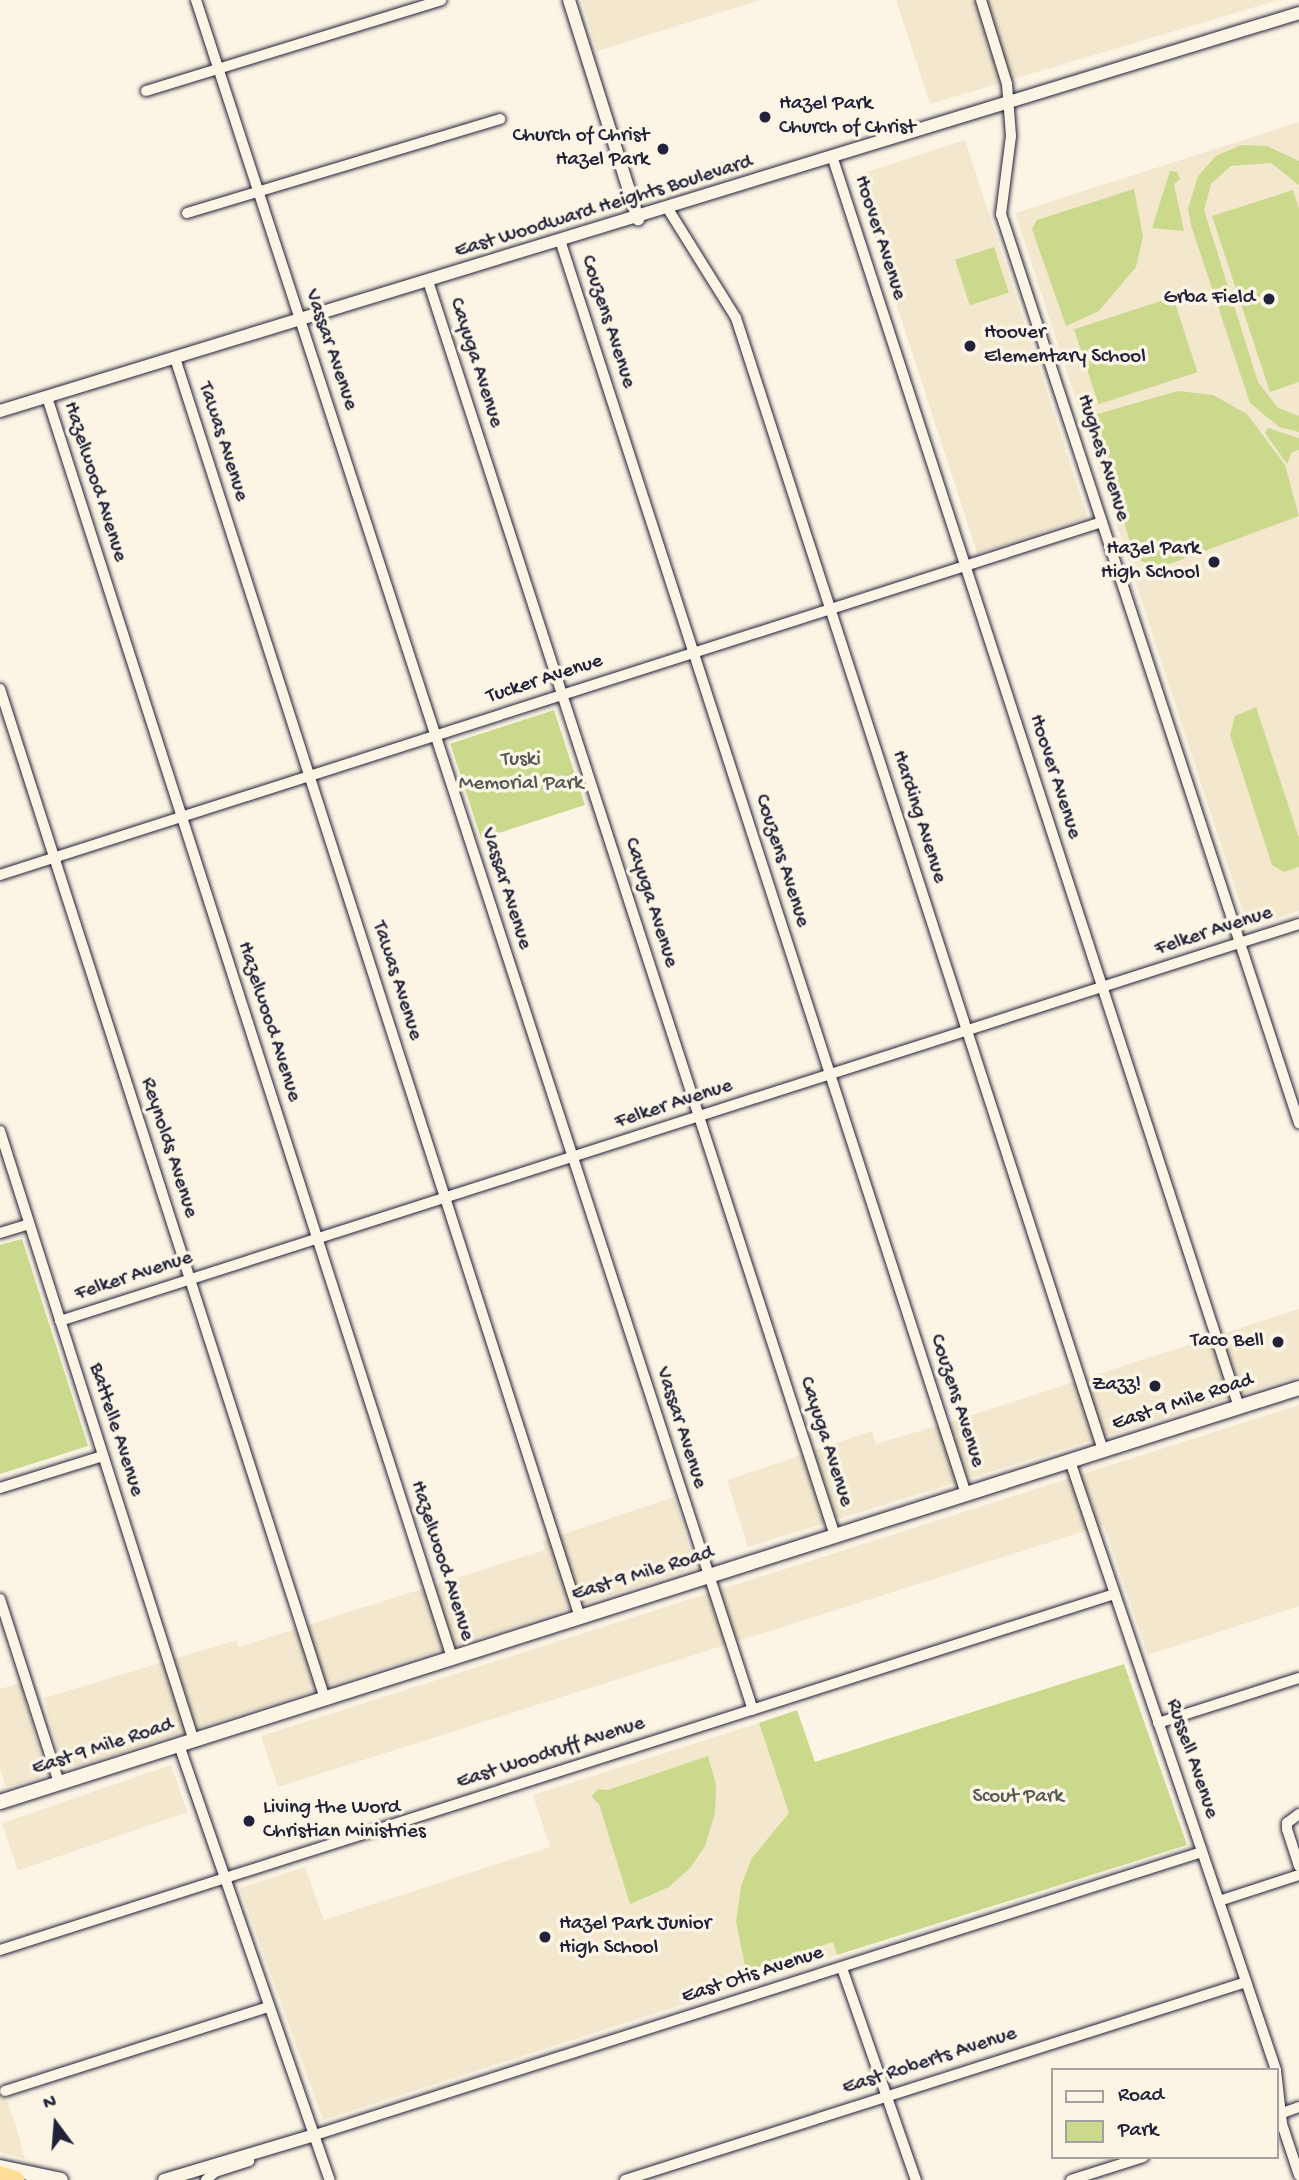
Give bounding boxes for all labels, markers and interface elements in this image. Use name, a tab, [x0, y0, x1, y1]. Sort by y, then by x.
place label: Hazel Park Church of Christ	[779, 92, 916, 142]
marker: Hazel Park Church of Christ	[757, 109, 773, 125]
place label: Church of Christ Hazel Park	[512, 124, 649, 174]
marker: Church of Christ Hazel Park	[655, 141, 671, 157]
street label: East Woodward Heights Boulevard	[452, 151, 756, 265]
street label: Hoover Avenue	[847, 173, 911, 303]
street label: Couzens Avenue	[574, 252, 640, 392]
street label: Vassar Avenue	[298, 286, 362, 414]
place label: Grba Field	[1164, 286, 1255, 312]
marker: Grba Field	[1261, 291, 1277, 307]
street label: Cayuga Avenue	[442, 295, 508, 431]
place label: Hoover Elementary School	[984, 321, 1146, 371]
marker: Hoover Elementary School	[962, 338, 978, 354]
street label: Tawas Avenue	[191, 379, 253, 505]
street label: Hughes Avenue	[1070, 391, 1134, 525]
street label: Hazelwood Avenue	[56, 399, 132, 565]
place label: Hazel Park High School	[1101, 537, 1200, 587]
marker: Hazel Park High School	[1206, 554, 1222, 570]
street label: Tucker Avenue	[484, 649, 606, 711]
street label: Hoover Avenue	[1022, 712, 1086, 842]
street label: Harding Avenue	[885, 747, 951, 887]
park label: Tuski Memorial Park	[459, 748, 583, 798]
street label: Couzens Avenue	[748, 791, 814, 931]
street label: Vassar Avenue	[474, 825, 536, 953]
street label: Cayuga Avenue	[617, 835, 683, 971]
street label: Felker Avenue	[1152, 901, 1276, 963]
street label: Tawas Avenue	[365, 918, 427, 1044]
street label: Hazelwood Avenue	[230, 939, 306, 1105]
street label: Felker Avenue	[612, 1074, 736, 1136]
street label: Reynolds Avenue	[133, 1075, 203, 1221]
street label: Felker Avenue	[72, 1246, 196, 1308]
place label: Taco Bell	[1190, 1329, 1264, 1355]
street label: Couzens Avenue	[923, 1331, 989, 1471]
marker: Taco Bell	[1270, 1334, 1286, 1350]
street label: Battelle Avenue	[82, 1360, 148, 1500]
street label: Vassar Avenue	[649, 1364, 711, 1492]
street label: East 9 Mile Road	[1109, 1368, 1257, 1438]
place label: Zazz!	[1092, 1373, 1141, 1399]
street label: Cayuga Avenue	[792, 1374, 858, 1510]
marker: Zazz!	[1147, 1378, 1163, 1394]
street label: Hazelwood Avenue	[403, 1478, 479, 1644]
street label: East 9 Mile Road	[569, 1541, 717, 1609]
street label: Russell Avenue	[1159, 1696, 1223, 1822]
street label: East Woodruff Avenue	[454, 1712, 648, 1796]
street label: East 9 Mile Road	[29, 1713, 177, 1783]
park label: Scout Park	[972, 1785, 1064, 1811]
place label: Living the Word Christian Ministries	[263, 1796, 426, 1846]
marker: Living the Word Christian Ministries	[241, 1813, 257, 1829]
place label: Hazel Park Junior High School	[559, 1912, 711, 1962]
marker: Hazel Park Junior High School	[537, 1929, 553, 1945]
street label: East Otis Avenue	[679, 1941, 827, 2011]
street label: East Roberts Avenue	[840, 2022, 1020, 2102]
legend	[1050, 2068, 1278, 2159]
text: Road	[1118, 2084, 1164, 2109]
north arrow	[21, 2089, 91, 2159]
text: N	[41, 2091, 59, 2116]
text: Park	[1118, 2119, 1158, 2144]

